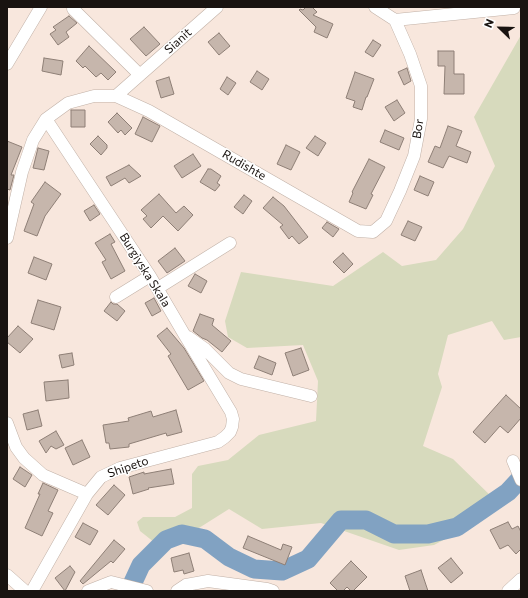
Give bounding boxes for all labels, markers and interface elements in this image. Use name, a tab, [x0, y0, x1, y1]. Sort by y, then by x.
north arrow	[480, 8, 520, 48]
text: N	[481, 17, 496, 29]
street label: Sianit	[162, 25, 194, 57]
street label: Bor	[409, 118, 427, 140]
street label: Rudishte	[220, 147, 268, 183]
street label: Burgiyska Skala	[116, 230, 174, 310]
street label: Shipeto	[106, 453, 150, 481]

